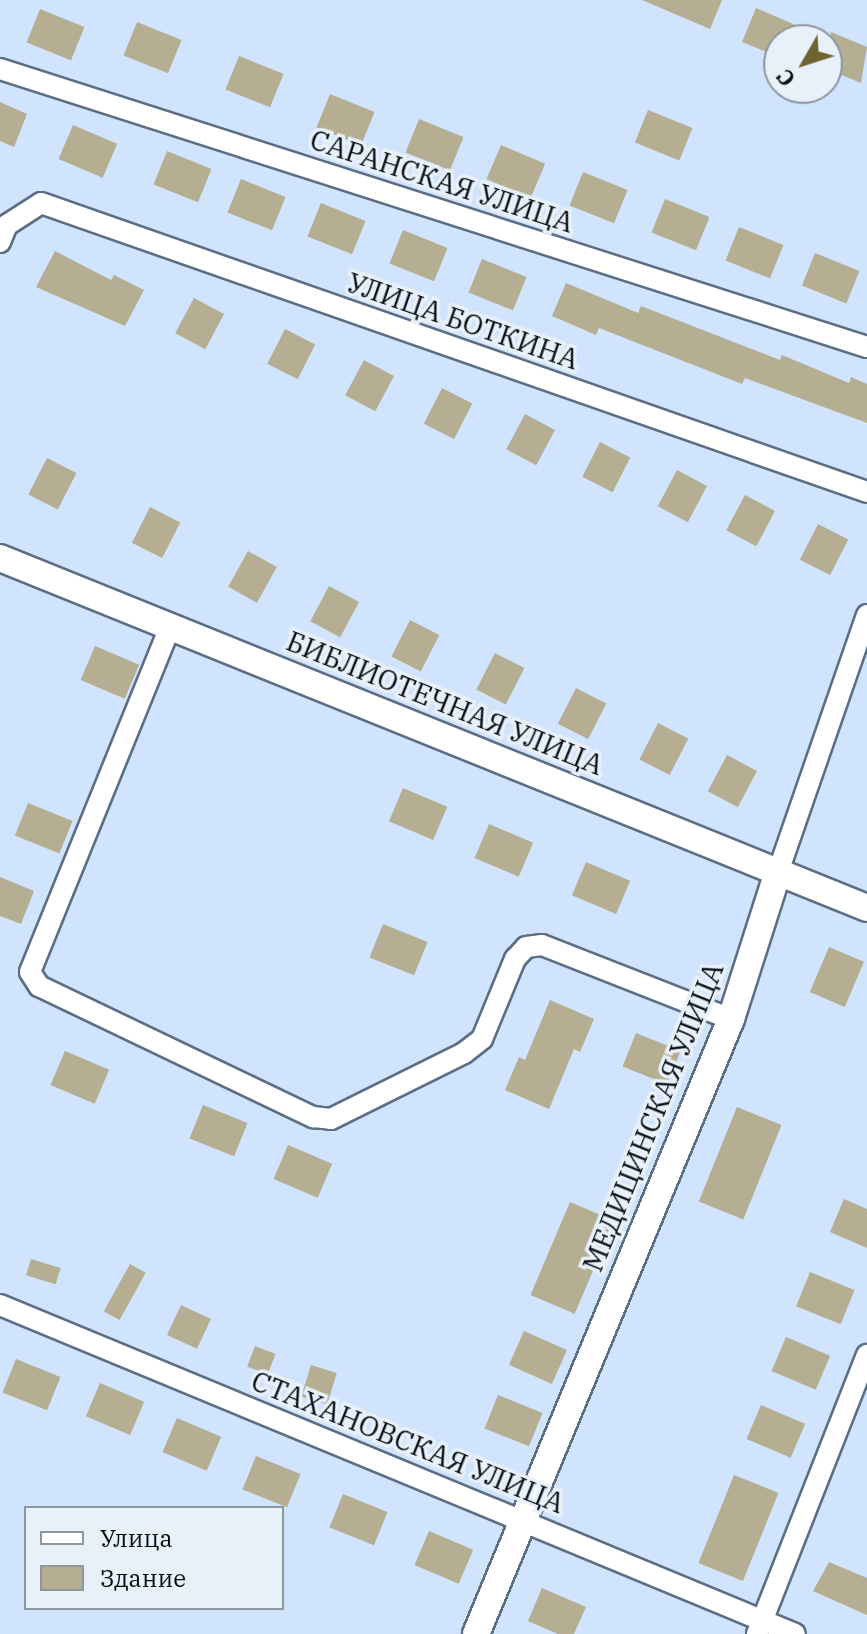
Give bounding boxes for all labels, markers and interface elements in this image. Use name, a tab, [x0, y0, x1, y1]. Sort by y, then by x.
north arrow	[763, 24, 843, 104]
text: С	[770, 63, 801, 93]
street label: САРАНСКАЯ УЛИЦА	[306, 123, 578, 239]
street label: УЛИЦА БОТКИНА	[343, 266, 583, 376]
street label: БИБЛИОТЕЧНАЯ УЛИЦА	[282, 624, 608, 782]
street label: МЕДИЦИНСКАЯ УЛИЦА	[576, 958, 730, 1276]
street label: СТАХАНОВСКАЯ УЛИЦА	[247, 1364, 569, 1520]
legend	[24, 1506, 284, 1610]
text: Улица	[100, 1522, 173, 1554]
text: Здание	[100, 1562, 186, 1594]

